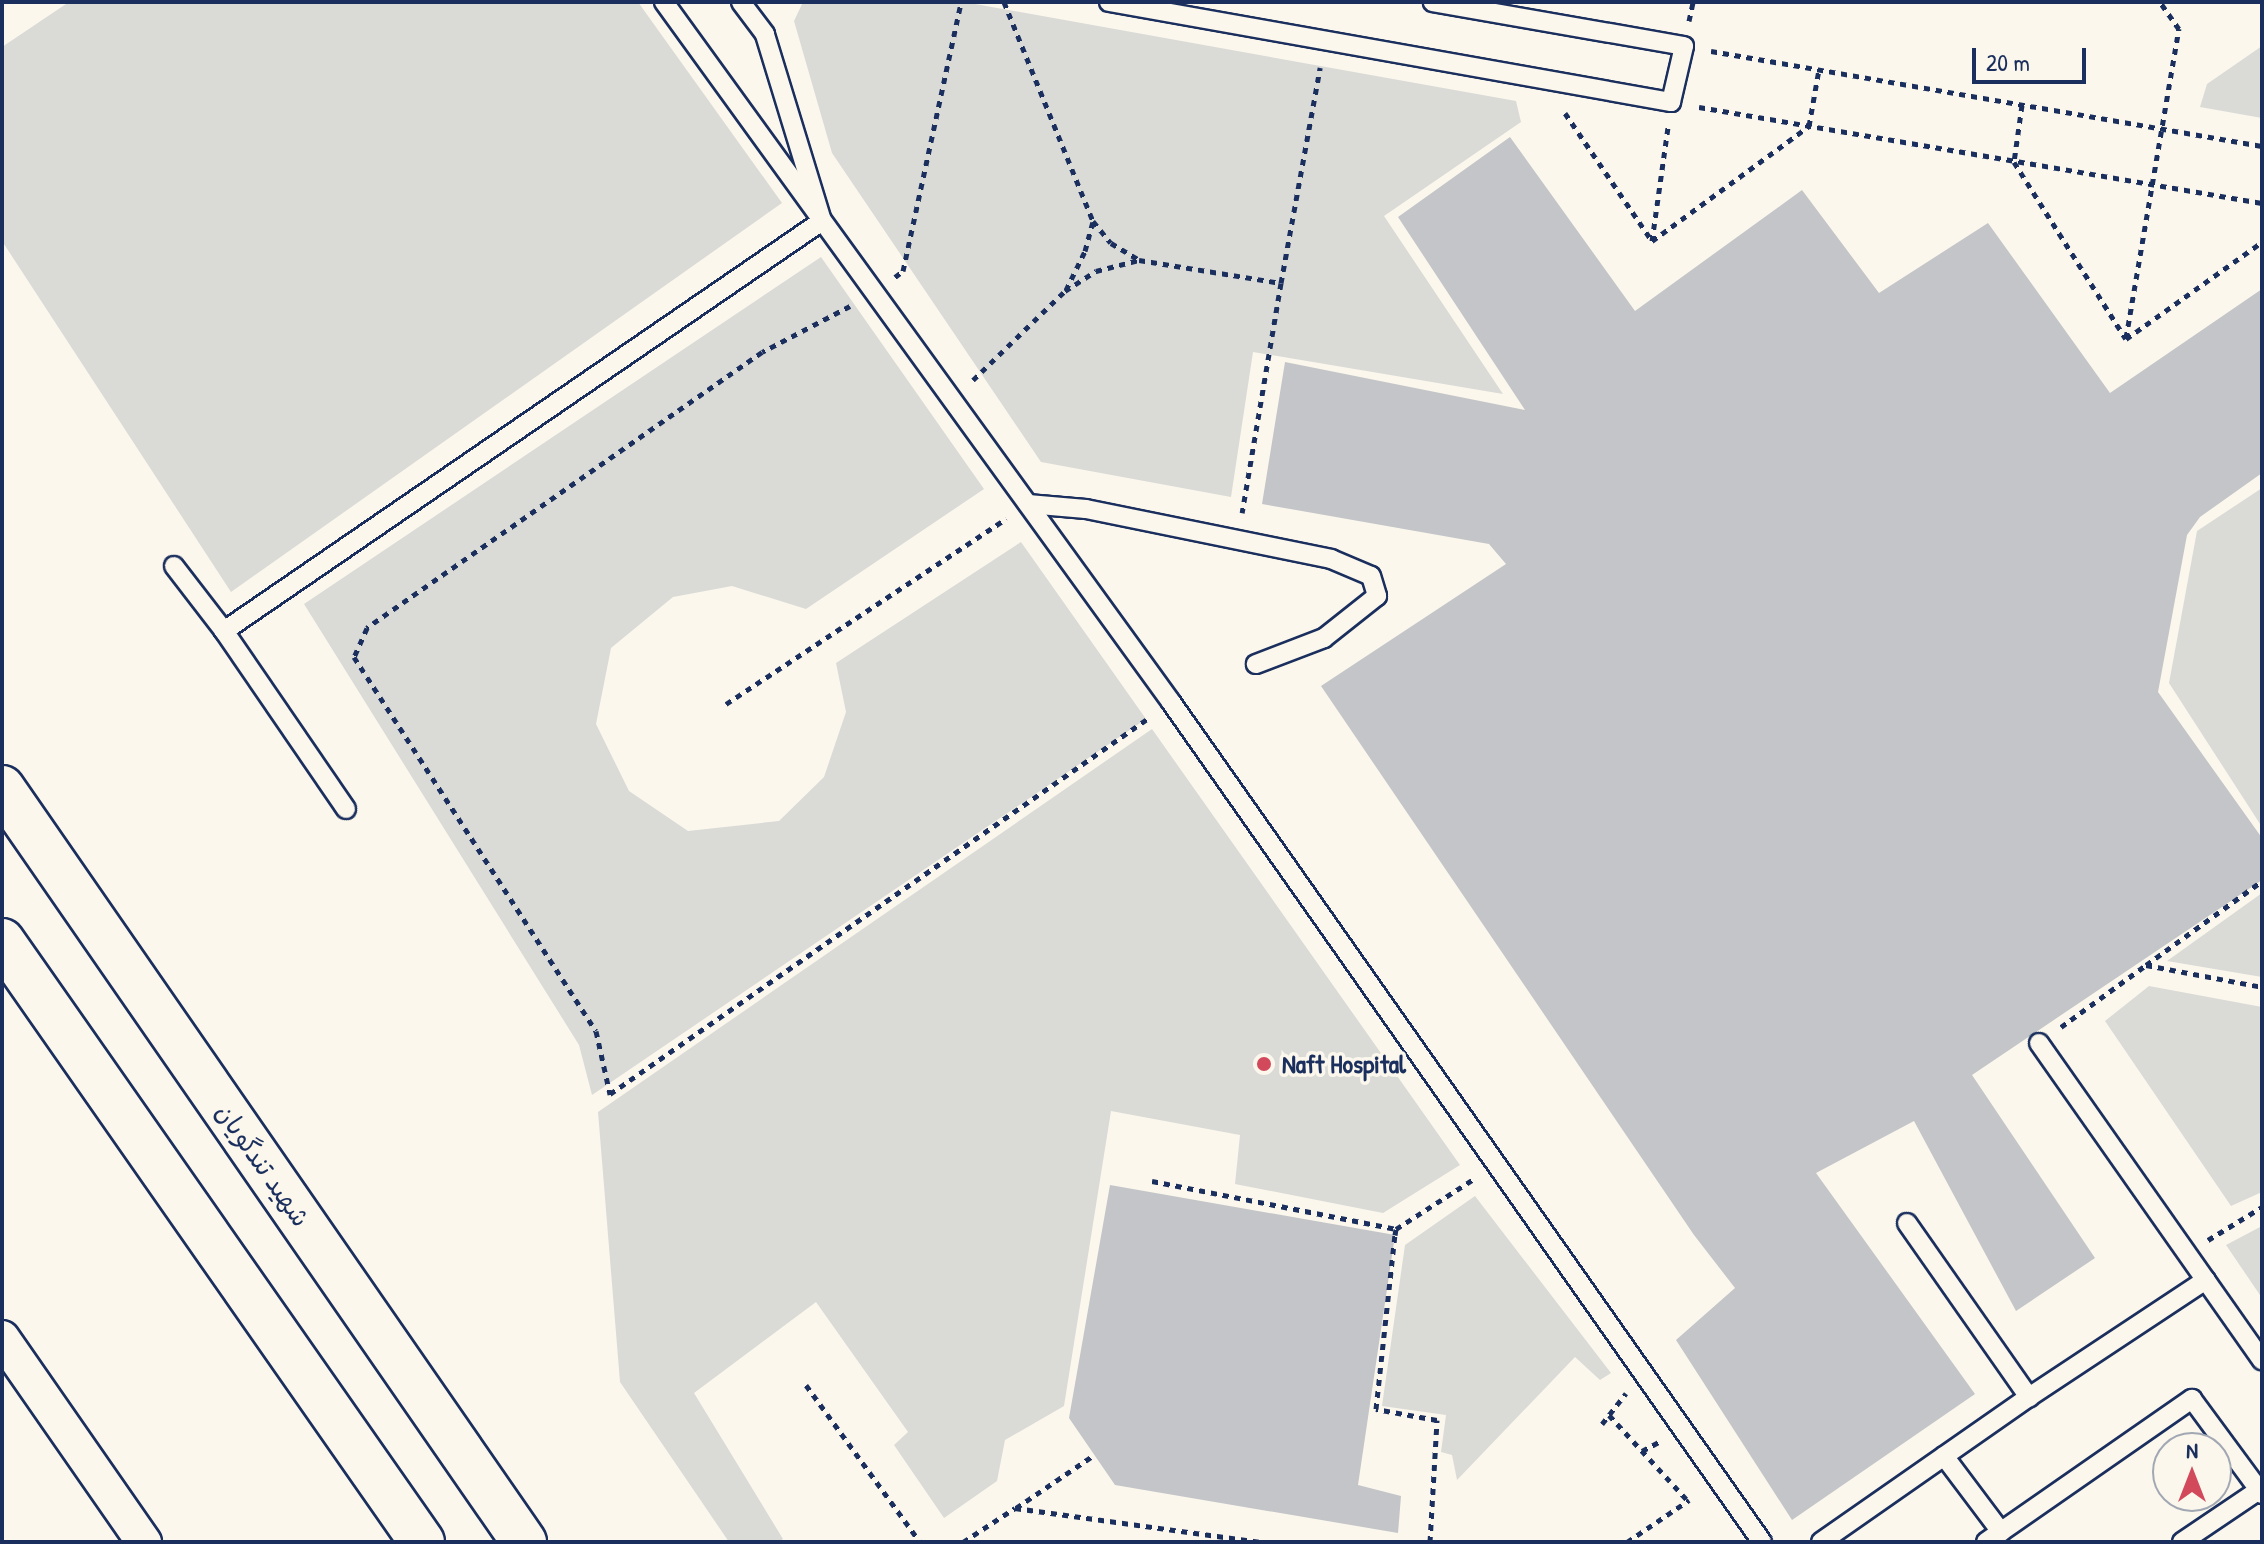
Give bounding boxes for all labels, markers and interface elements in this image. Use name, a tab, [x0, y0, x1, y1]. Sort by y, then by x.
scale bar	[1976, 32, 2090, 82]
text: 20 m	[1986, 46, 2030, 78]
place label: Naft Hospital	[1282, 1048, 1406, 1080]
marker: Naft Hospital	[1253, 1053, 1275, 1075]
street label: شهید تندگویان	[209, 1097, 317, 1233]
north arrow	[2152, 1432, 2232, 1512]
text: N	[2186, 1435, 2198, 1465]

